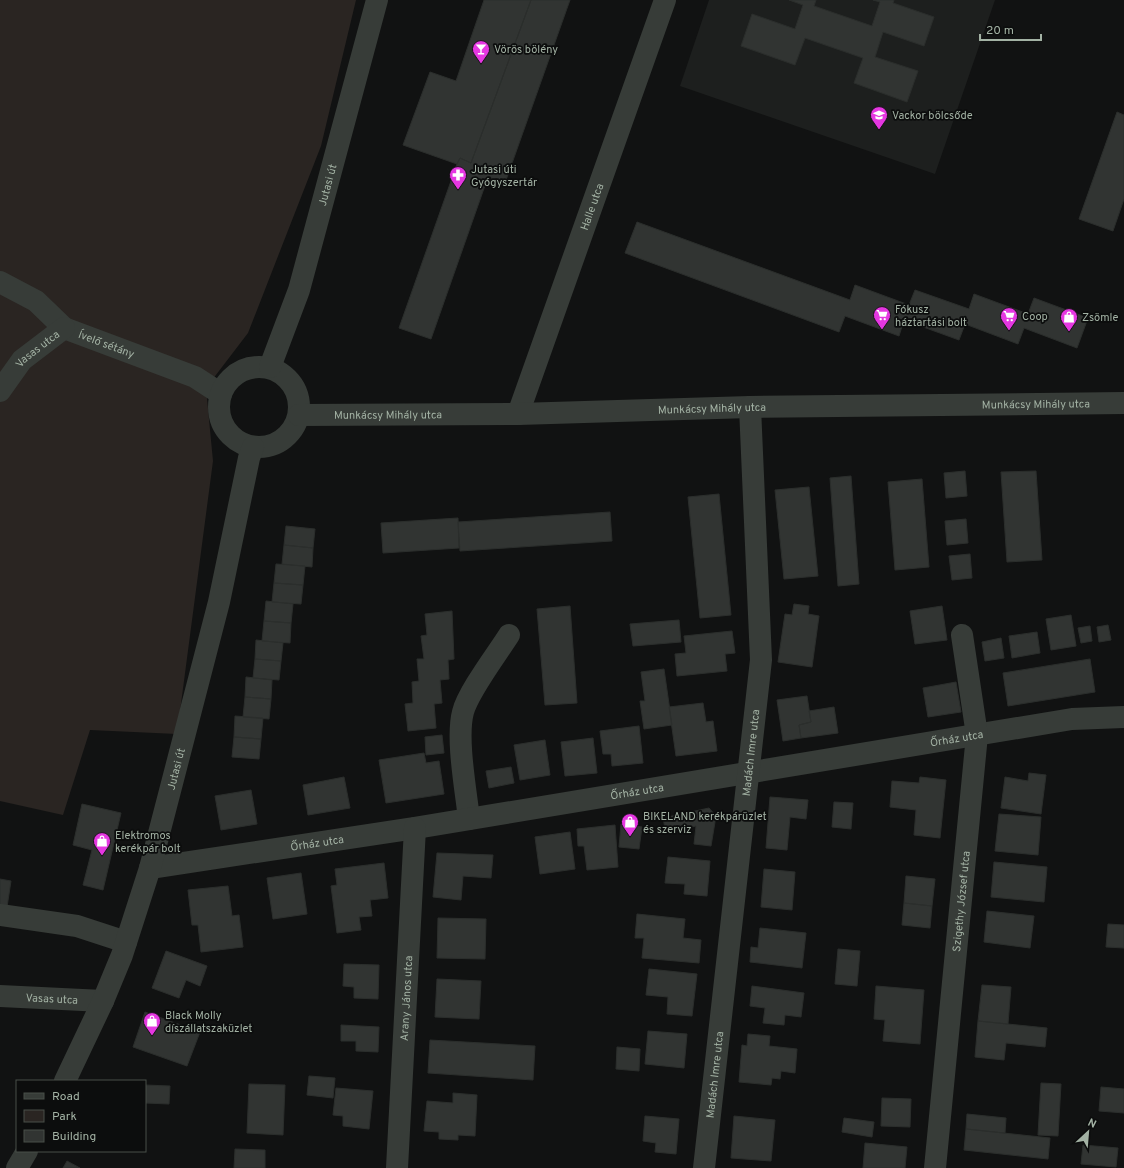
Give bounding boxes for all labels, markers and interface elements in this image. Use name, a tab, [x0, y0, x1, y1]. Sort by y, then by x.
scale bar	[980, 16, 1041, 42]
text: 20 m	[986, 23, 1014, 39]
bar icon: Vörös bölény	[471, 39, 491, 64]
place label: Vörös bölény	[494, 43, 558, 57]
school or university icon: Vackor bölcsőde	[869, 105, 889, 130]
place label: Vackor bölcsőde	[892, 109, 973, 123]
street label: Jutasi út	[316, 163, 341, 208]
place label: Jutasi úti Gyógyszertár	[471, 163, 538, 190]
pharmacy icon: Jutasi úti Gyógyszertár	[448, 165, 468, 190]
street label: Halle utca	[578, 181, 607, 232]
place label: Fókusz háztartási bolt	[895, 303, 967, 330]
supermarket icon: Fókusz háztartási bolt	[872, 305, 892, 330]
supermarket icon: Coop	[999, 306, 1019, 331]
shop icon: Zsömle	[1059, 307, 1079, 332]
place label: Coop	[1022, 310, 1048, 324]
place label: Zsömle	[1082, 311, 1118, 325]
street label: Ívelő sétány	[76, 327, 137, 362]
street label: Vasas utca	[13, 328, 63, 370]
street label: Munkácsy Mihály utca	[982, 397, 1090, 413]
street label: Munkácsy Mihály utca	[658, 401, 766, 418]
street label: Munkácsy Mihály utca	[334, 408, 442, 423]
street label: Madách Imre utca	[740, 708, 763, 797]
street label: Őrház utca	[929, 728, 985, 750]
street label: Jutasi út	[164, 747, 189, 792]
street label: Őrház utca	[609, 781, 665, 803]
place label: BIKELAND kerékpárüzlet és szerviz	[643, 810, 767, 837]
shop icon: BIKELAND kerékpárüzlet és szerviz	[620, 812, 640, 837]
place label: Elektromos kerékpár bolt	[115, 829, 181, 856]
shop icon: Elektromos kerékpár bolt	[92, 831, 112, 856]
street label: Őrház utca	[289, 833, 345, 855]
street label: Szigethy József utca	[950, 850, 974, 953]
street label: Arany János utca	[398, 955, 416, 1041]
street label: Vasas utca	[25, 991, 79, 1008]
place label: Black Molly díszállatszaküzlet	[165, 1009, 252, 1036]
shop icon: Black Molly díszállatszaküzlet	[142, 1011, 162, 1036]
street label: Madách Imre utca	[704, 1030, 727, 1119]
legend	[16, 1080, 146, 1152]
text: Road	[52, 1089, 80, 1105]
text: Park	[52, 1109, 77, 1125]
north arrow	[1068, 1112, 1108, 1152]
text: N	[1085, 1116, 1099, 1132]
text: Building	[52, 1129, 96, 1145]

